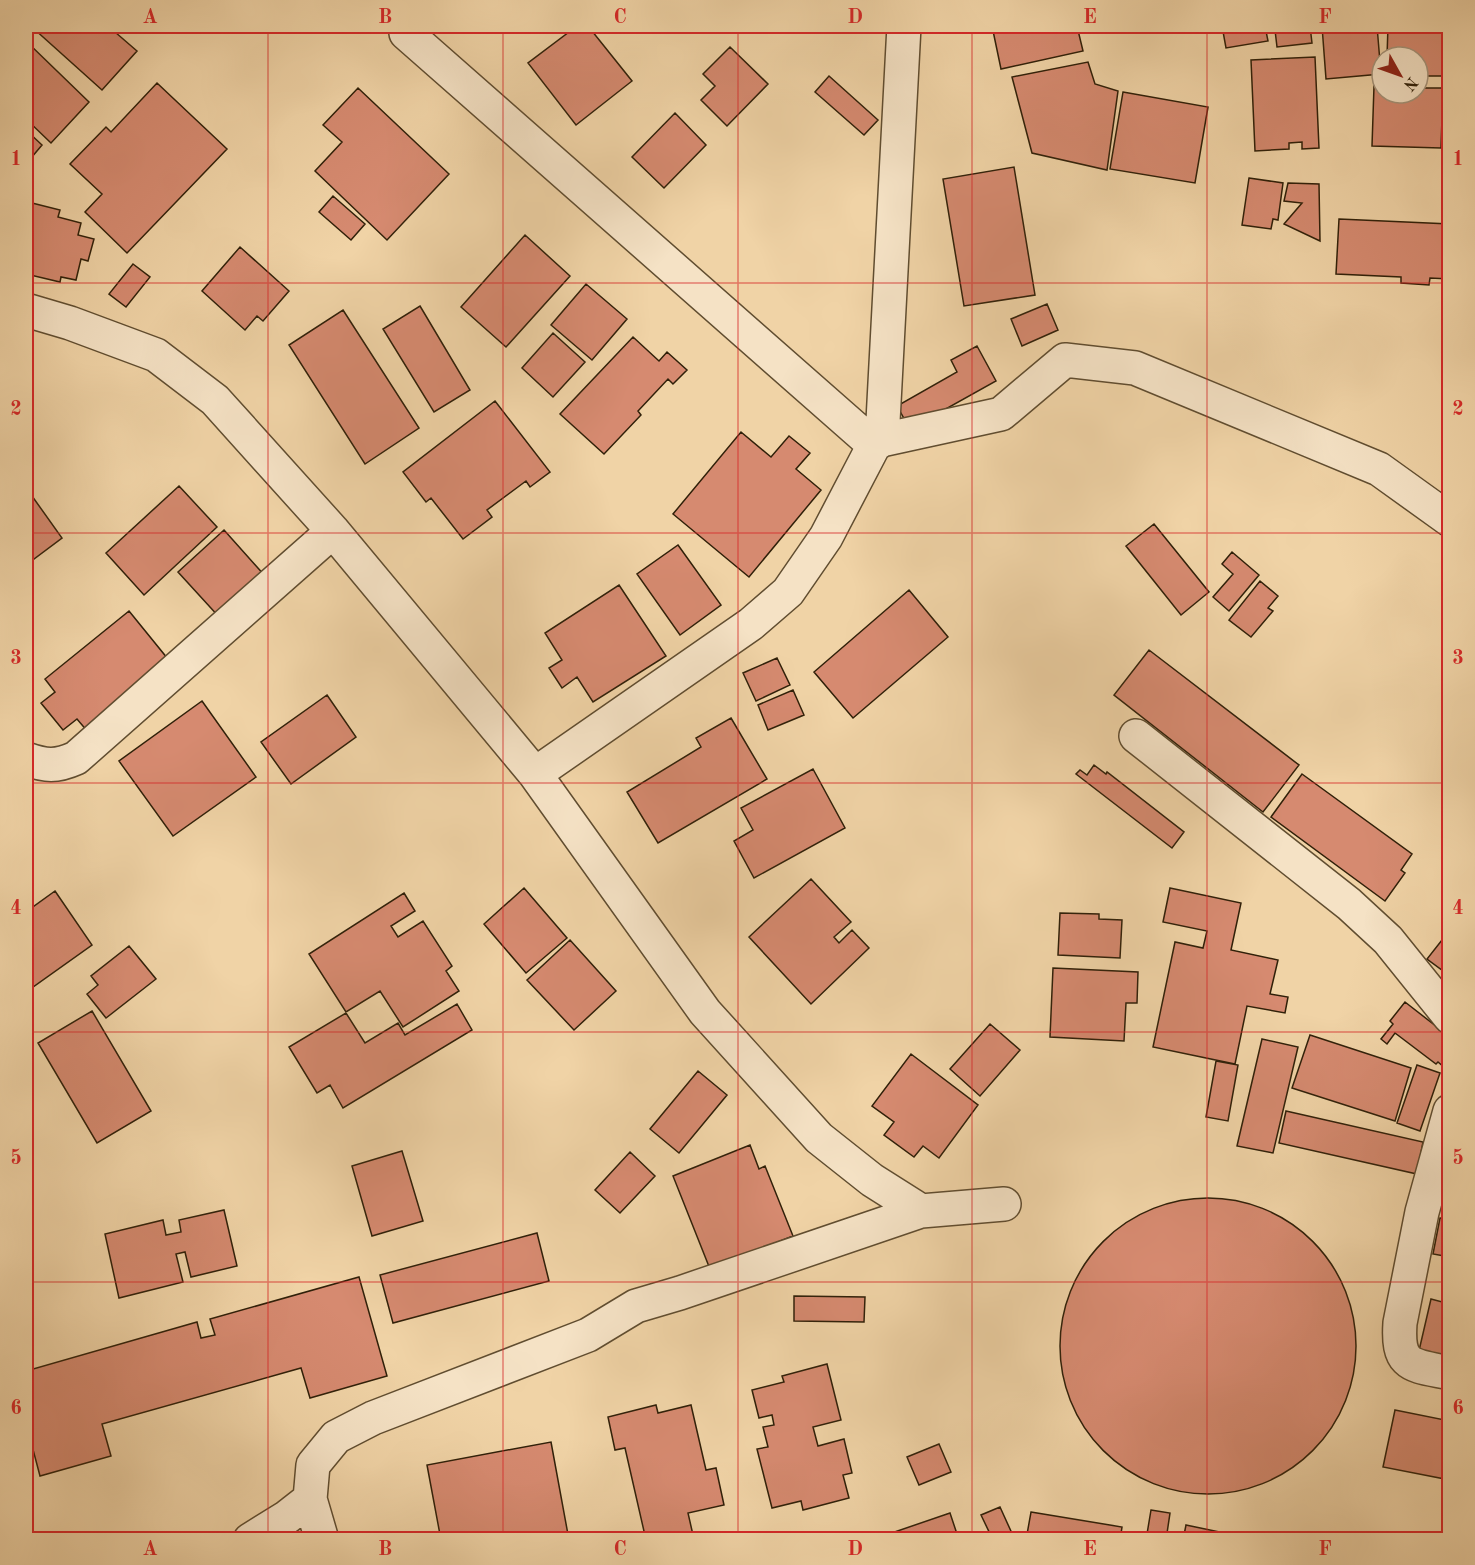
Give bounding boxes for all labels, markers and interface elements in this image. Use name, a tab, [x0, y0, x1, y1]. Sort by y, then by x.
text: A	[142, 8, 158, 28]
text: B	[378, 8, 392, 28]
text: C	[613, 8, 627, 28]
text: D	[847, 8, 863, 28]
text: E	[1083, 8, 1097, 28]
text: F	[1318, 8, 1332, 28]
north arrow	[1370, 45, 1430, 105]
text: N	[1399, 74, 1420, 94]
text: 1	[10, 150, 22, 170]
text: 1	[1452, 150, 1464, 170]
text: 2	[10, 400, 22, 420]
text: 2	[1452, 400, 1464, 420]
text: 3	[10, 649, 22, 669]
text: 3	[1452, 649, 1464, 669]
text: 4	[10, 899, 22, 919]
text: 4	[1452, 899, 1464, 919]
text: 5	[10, 1148, 22, 1169]
text: 5	[1452, 1148, 1464, 1169]
text: 6	[10, 1399, 22, 1419]
text: 6	[1452, 1399, 1464, 1419]
text: A	[142, 1540, 158, 1560]
text: B	[378, 1540, 392, 1560]
text: C	[613, 1540, 627, 1560]
text: D	[847, 1540, 863, 1560]
text: E	[1083, 1540, 1097, 1560]
text: F	[1318, 1540, 1332, 1560]

